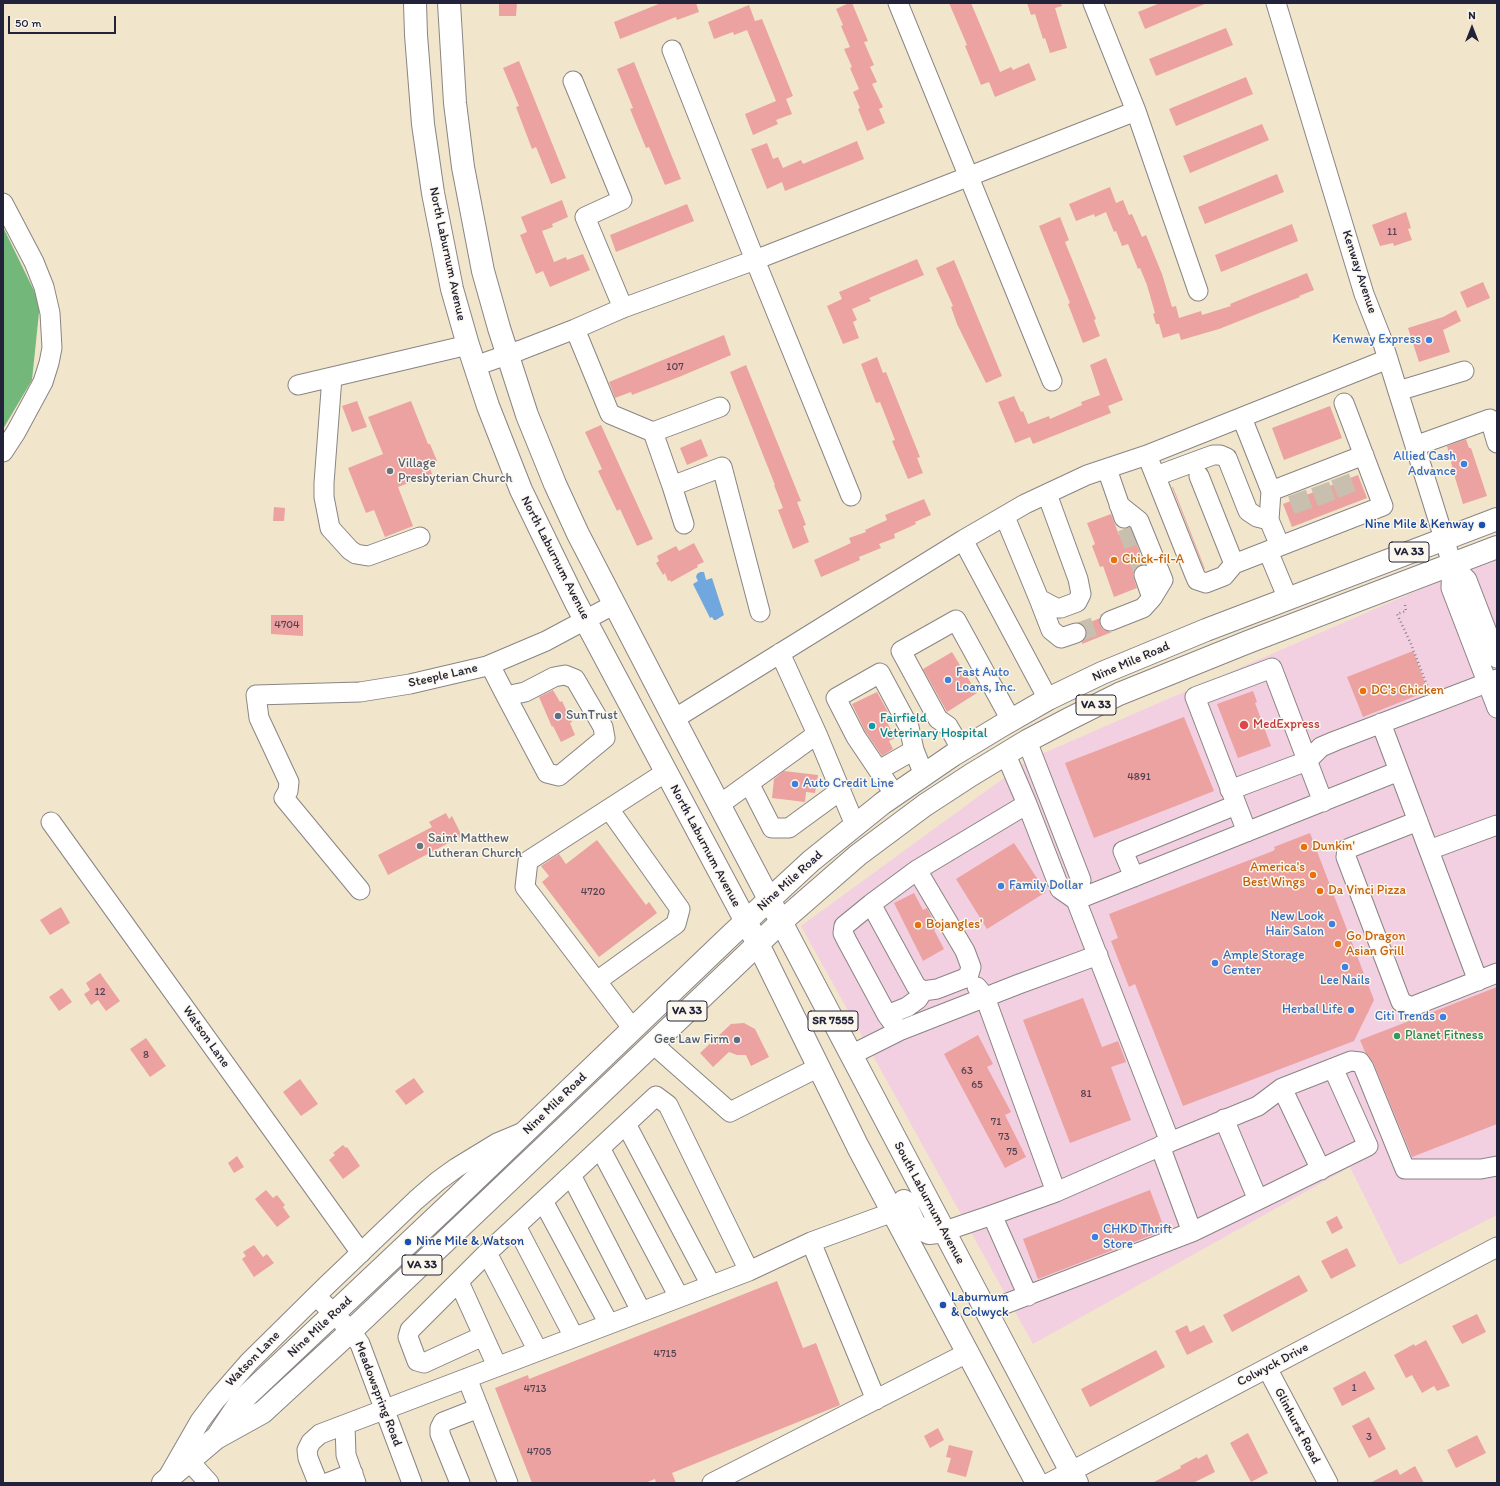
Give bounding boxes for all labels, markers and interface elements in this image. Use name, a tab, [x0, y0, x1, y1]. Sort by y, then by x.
scale bar	[10, 8, 118, 34]
north arrow	[1452, 8, 1492, 48]
text: N	[1468, 9, 1476, 22]
text: 50 m	[15, 16, 41, 30]
street label: North Laburnum Avenue	[425, 186, 469, 322]
house number: 11	[1387, 225, 1397, 239]
street label: Kenway Avenue	[1338, 228, 1380, 316]
place label: Kenway Express	[1332, 332, 1421, 348]
marker: Kenway Express	[1424, 335, 1434, 345]
house number: 107	[666, 360, 684, 374]
place label: Allied Cash Advance	[1393, 449, 1456, 480]
place label: Village Presbyterian Church	[398, 456, 513, 487]
marker: Allied Cash Advance	[1459, 459, 1469, 469]
marker: Village Presbyterian Church	[385, 466, 395, 476]
street label: North Laburnum Avenue	[517, 494, 593, 622]
place label: Nine Mile & Kenway	[1365, 517, 1474, 533]
marker: Nine Mile & Kenway	[1477, 520, 1487, 530]
road number: VA 33	[1389, 542, 1429, 562]
place label: Chick-fil-A	[1122, 552, 1184, 568]
marker: Chick-fil-A	[1109, 555, 1119, 565]
house number: 4704	[274, 618, 300, 632]
street label: Nine Mile Road	[1090, 639, 1172, 685]
street label: Steeple Lane	[407, 660, 479, 692]
place label: Fast Auto Loans, Inc.	[956, 665, 1016, 696]
marker: Fast Auto Loans, Inc.	[943, 675, 953, 685]
place label: DC's Chicken	[1371, 683, 1444, 699]
marker: DC's Chicken	[1358, 686, 1368, 696]
road number: VA 33	[1076, 695, 1116, 715]
place label: SunTrust	[566, 708, 618, 724]
marker: SunTrust	[553, 711, 563, 721]
place label: Fairfield Veterinary Hospital	[880, 711, 987, 742]
place label: MedExpress	[1253, 717, 1320, 733]
marker: MedExpress	[1238, 719, 1250, 731]
marker: Fairfield Veterinary Hospital	[867, 721, 877, 731]
house number: 4891	[1127, 770, 1151, 784]
place label: Auto Credit Line	[803, 776, 894, 792]
marker: Auto Credit Line	[790, 779, 800, 789]
street label: North Laburnum Avenue	[666, 782, 744, 910]
place label: Saint Matthew Lutheran Church	[428, 831, 522, 862]
place label: Dunkin'	[1312, 839, 1355, 855]
marker: Saint Matthew Lutheran Church	[415, 841, 425, 851]
marker: Dunkin'	[1299, 842, 1309, 852]
street label: Nine Mile Road	[754, 847, 826, 915]
place label: America's Best Wings	[1243, 860, 1305, 891]
marker: America's Best Wings	[1308, 870, 1318, 880]
place label: Family Dollar	[1009, 878, 1083, 894]
marker: Family Dollar	[996, 881, 1006, 891]
place label: Da Vinci Pizza	[1328, 883, 1406, 899]
house number: 4720	[581, 885, 605, 899]
marker: Da Vinci Pizza	[1315, 886, 1325, 896]
place label: New Look Hair Salon	[1266, 909, 1324, 940]
place label: Bojangles'	[926, 917, 982, 933]
marker: New Look Hair Salon	[1327, 919, 1337, 929]
marker: Bojangles'	[913, 920, 923, 930]
place label: Go Dragon Asian Grill	[1346, 929, 1406, 960]
marker: Go Dragon Asian Grill	[1333, 939, 1343, 949]
place label: Ample Storage Center	[1223, 948, 1305, 979]
marker: Ample Storage Center	[1210, 958, 1220, 968]
marker: Lee Nails	[1340, 962, 1350, 972]
place label: Lee Nails	[1320, 973, 1370, 989]
house number: 12	[95, 985, 105, 999]
road number: VA 33	[667, 1001, 707, 1021]
place label: Herbal Life	[1282, 1002, 1343, 1018]
street label: Watson Lane	[179, 1003, 233, 1071]
marker: Herbal Life	[1346, 1005, 1356, 1015]
place label: Citi Trends	[1375, 1009, 1435, 1025]
road number: SR 7555	[808, 1011, 858, 1031]
marker: Citi Trends	[1438, 1012, 1448, 1022]
place label: Planet Fitness	[1405, 1028, 1483, 1044]
marker: Planet Fitness	[1392, 1031, 1402, 1041]
place label: Gee Law Firm	[654, 1032, 729, 1048]
marker: Gee Law Firm	[732, 1035, 742, 1045]
house number: 8	[143, 1048, 149, 1062]
house number: 63	[961, 1064, 973, 1078]
street label: Nine Mile Road	[520, 1070, 590, 1138]
house number: 65	[971, 1078, 983, 1092]
house number: 81	[1080, 1087, 1092, 1101]
house number: 71	[991, 1115, 1001, 1129]
house number: 73	[998, 1130, 1010, 1144]
street label: South Laburnum Avenue	[890, 1139, 968, 1267]
house number: 75	[1006, 1145, 1018, 1159]
place label: CHKD Thrift Store	[1103, 1222, 1172, 1253]
marker: CHKD Thrift Store	[1090, 1232, 1100, 1242]
place label: Nine Mile & Watson	[416, 1234, 524, 1250]
marker: Nine Mile & Watson	[403, 1237, 413, 1247]
road number: VA 33	[402, 1255, 442, 1275]
place label: Laburnum & Colwyck	[951, 1290, 1009, 1321]
street label: Nine Mile Road	[284, 1293, 356, 1361]
marker: Laburnum & Colwyck	[938, 1300, 948, 1310]
street label: Watson Lane	[222, 1328, 284, 1390]
street label: Meadowspring Road	[351, 1339, 405, 1449]
street label: Colwyck Drive	[1235, 1340, 1311, 1390]
house number: 4715	[654, 1347, 676, 1361]
house number: 1	[1351, 1381, 1357, 1395]
house number: 4713	[523, 1382, 547, 1396]
street label: Glinhurst Road	[1270, 1385, 1324, 1467]
house number: 3	[1366, 1430, 1372, 1444]
house number: 4705	[527, 1445, 551, 1459]

